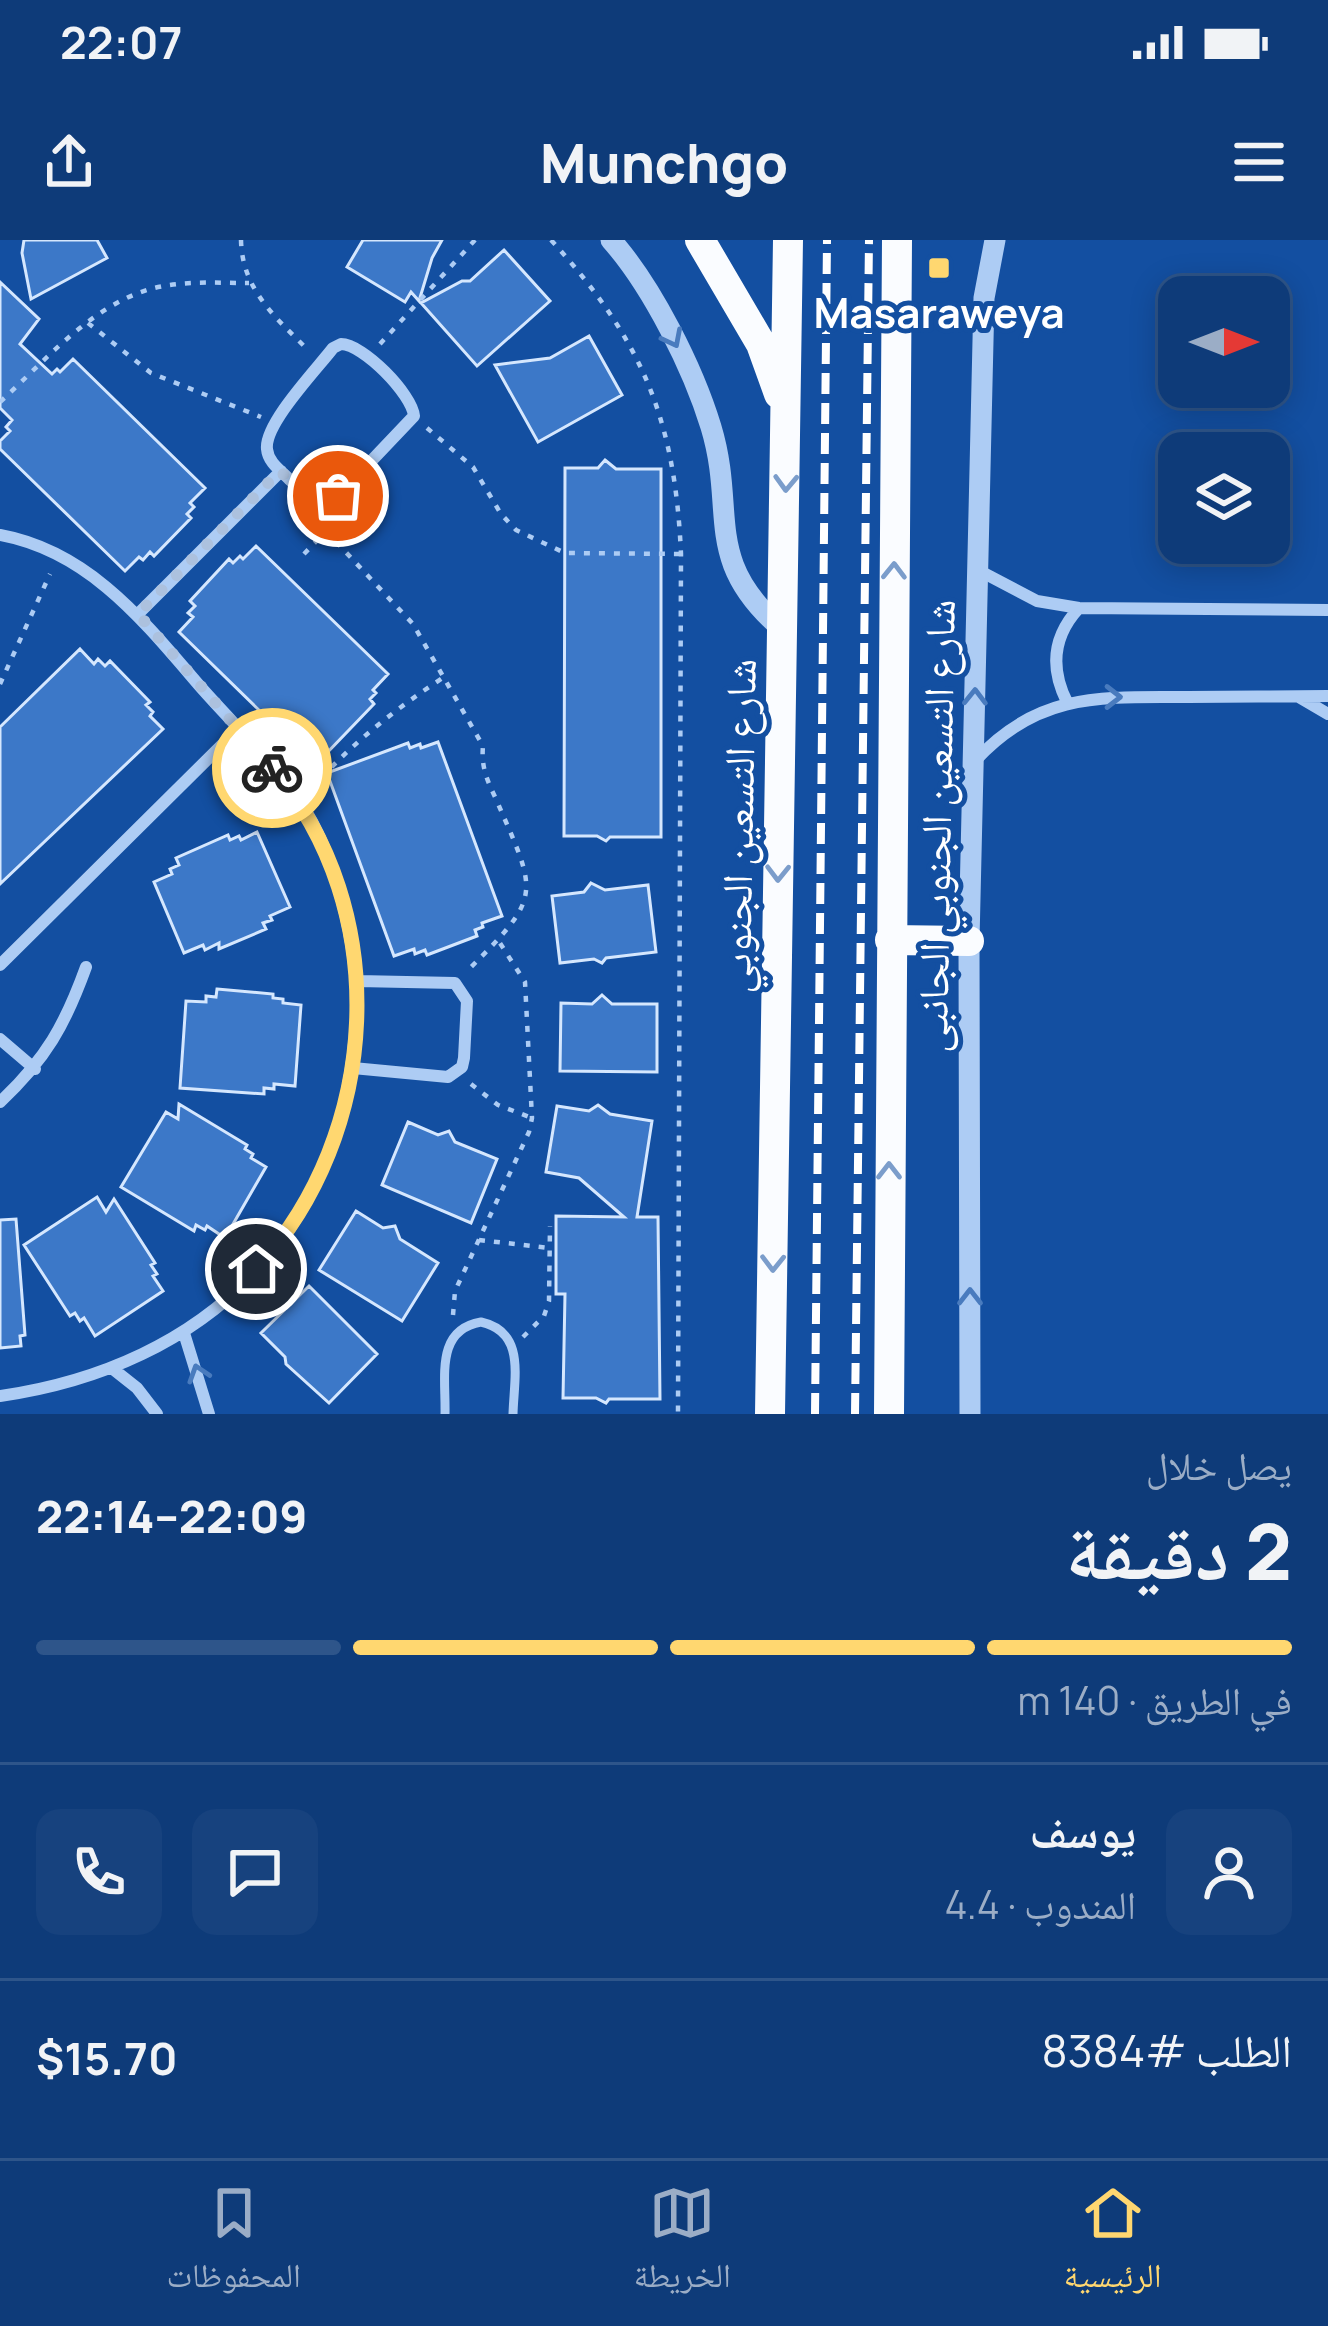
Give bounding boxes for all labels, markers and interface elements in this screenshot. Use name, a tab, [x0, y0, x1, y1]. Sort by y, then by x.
text: 22:07	[60, 11, 183, 73]
text: Munchgo	[540, 125, 788, 199]
icon: share	[36, 129, 102, 195]
icon: menu	[1226, 129, 1292, 195]
marker: Masaraweya	[926, 255, 952, 281]
north arrow	[1158, 276, 1290, 408]
map controls	[1158, 276, 1290, 564]
place label: Masaraweya	[813, 283, 1065, 341]
one-way arrow	[658, 327, 682, 348]
button: layers	[1158, 432, 1290, 564]
pin	[287, 445, 389, 547]
icon: bag	[305, 463, 371, 529]
one-way arrow	[773, 474, 799, 493]
one-way arrow	[880, 561, 906, 580]
street label: شارع التسعين الجنوبي الجانبى	[902, 599, 974, 1053]
street label: شارع التسعين الجنوبي	[705, 658, 775, 994]
one-way arrow	[1105, 684, 1123, 710]
one-way arrow	[962, 687, 988, 706]
courier	[212, 708, 332, 828]
icon: bike	[239, 735, 305, 801]
one-way arrow	[766, 864, 792, 883]
one-way arrow	[876, 1161, 902, 1179]
pin	[205, 1218, 307, 1320]
icon: home	[223, 1236, 289, 1302]
one-way arrow	[760, 1254, 786, 1273]
one-way arrow	[957, 1287, 983, 1305]
one-way arrow	[187, 1363, 212, 1384]
text: يصل خلال	[1146, 1438, 1292, 1492]
text: 22:09–22:14	[36, 1485, 308, 1547]
text: 2 دقيقة	[1065, 1497, 1292, 1603]
text: في الطريق · 140 m	[1017, 1673, 1292, 1727]
text: يوسف	[1030, 1800, 1136, 1862]
button: phone	[36, 1809, 162, 1935]
button: chat	[192, 1809, 318, 1935]
button: person	[1166, 1809, 1292, 1935]
text: المندوب · 4.4	[945, 1877, 1136, 1931]
text: الطلب #8384	[1042, 2019, 1292, 2081]
text: $15.70	[36, 2027, 178, 2089]
tab: المحفوظات	[166, 2180, 301, 2308]
tab: الخريطة	[634, 2180, 731, 2308]
tab: الرئيسية	[1064, 2180, 1162, 2308]

